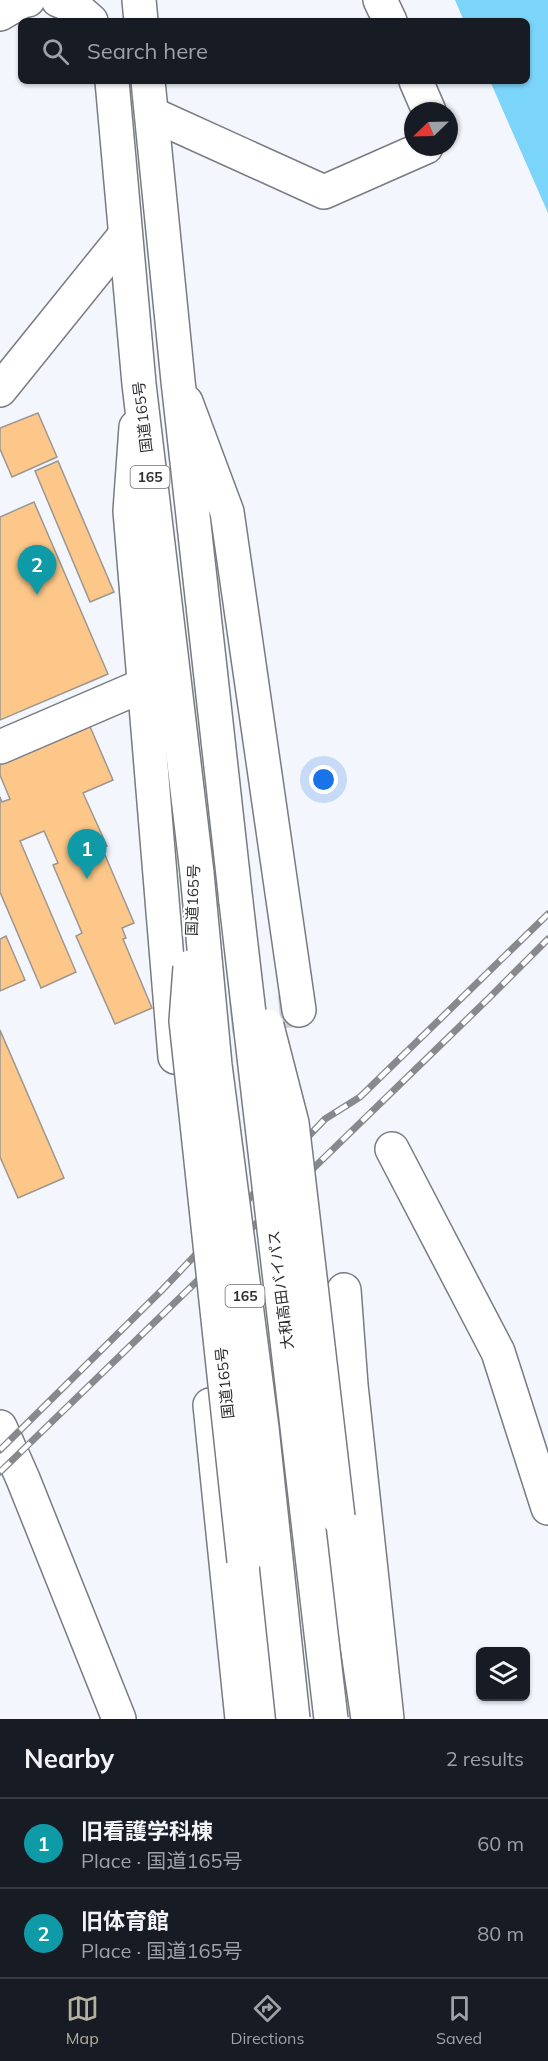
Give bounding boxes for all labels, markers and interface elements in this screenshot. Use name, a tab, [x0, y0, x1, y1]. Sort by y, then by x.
search box	[18, 18, 530, 84]
icon: search	[39, 35, 72, 68]
text: Search here	[87, 37, 208, 65]
north arrow	[404, 102, 458, 156]
street label: 国道165号	[129, 380, 156, 454]
road number: 165	[130, 466, 170, 488]
pin: 2	[18, 546, 57, 595]
your location	[309, 765, 338, 794]
pin: 1	[68, 830, 106, 879]
street label: 国道165号	[182, 864, 203, 936]
street label: 大和高田バイパス	[264, 1229, 297, 1351]
road number: 165	[226, 1285, 264, 1307]
street label: 国道165号	[211, 1346, 238, 1420]
map controls	[476, 1647, 530, 1701]
button: layers	[476, 1647, 530, 1701]
text: Nearby	[24, 1742, 114, 1775]
text: 2 results	[446, 1746, 524, 1771]
text: 旧看護学科棟	[81, 1817, 213, 1845]
text: 1	[38, 1831, 50, 1856]
text: 60 m	[477, 1831, 524, 1856]
text: Place · 国道165号	[81, 1848, 242, 1873]
text: 旧体育館	[81, 1907, 169, 1935]
text: 2	[38, 1921, 50, 1946]
text: 80 m	[477, 1921, 524, 1946]
text: Place · 国道165号	[81, 1938, 242, 1963]
tab: Map	[66, 1992, 99, 2048]
tab: Directions	[230, 1992, 304, 2048]
tab: Saved	[436, 1992, 482, 2048]

